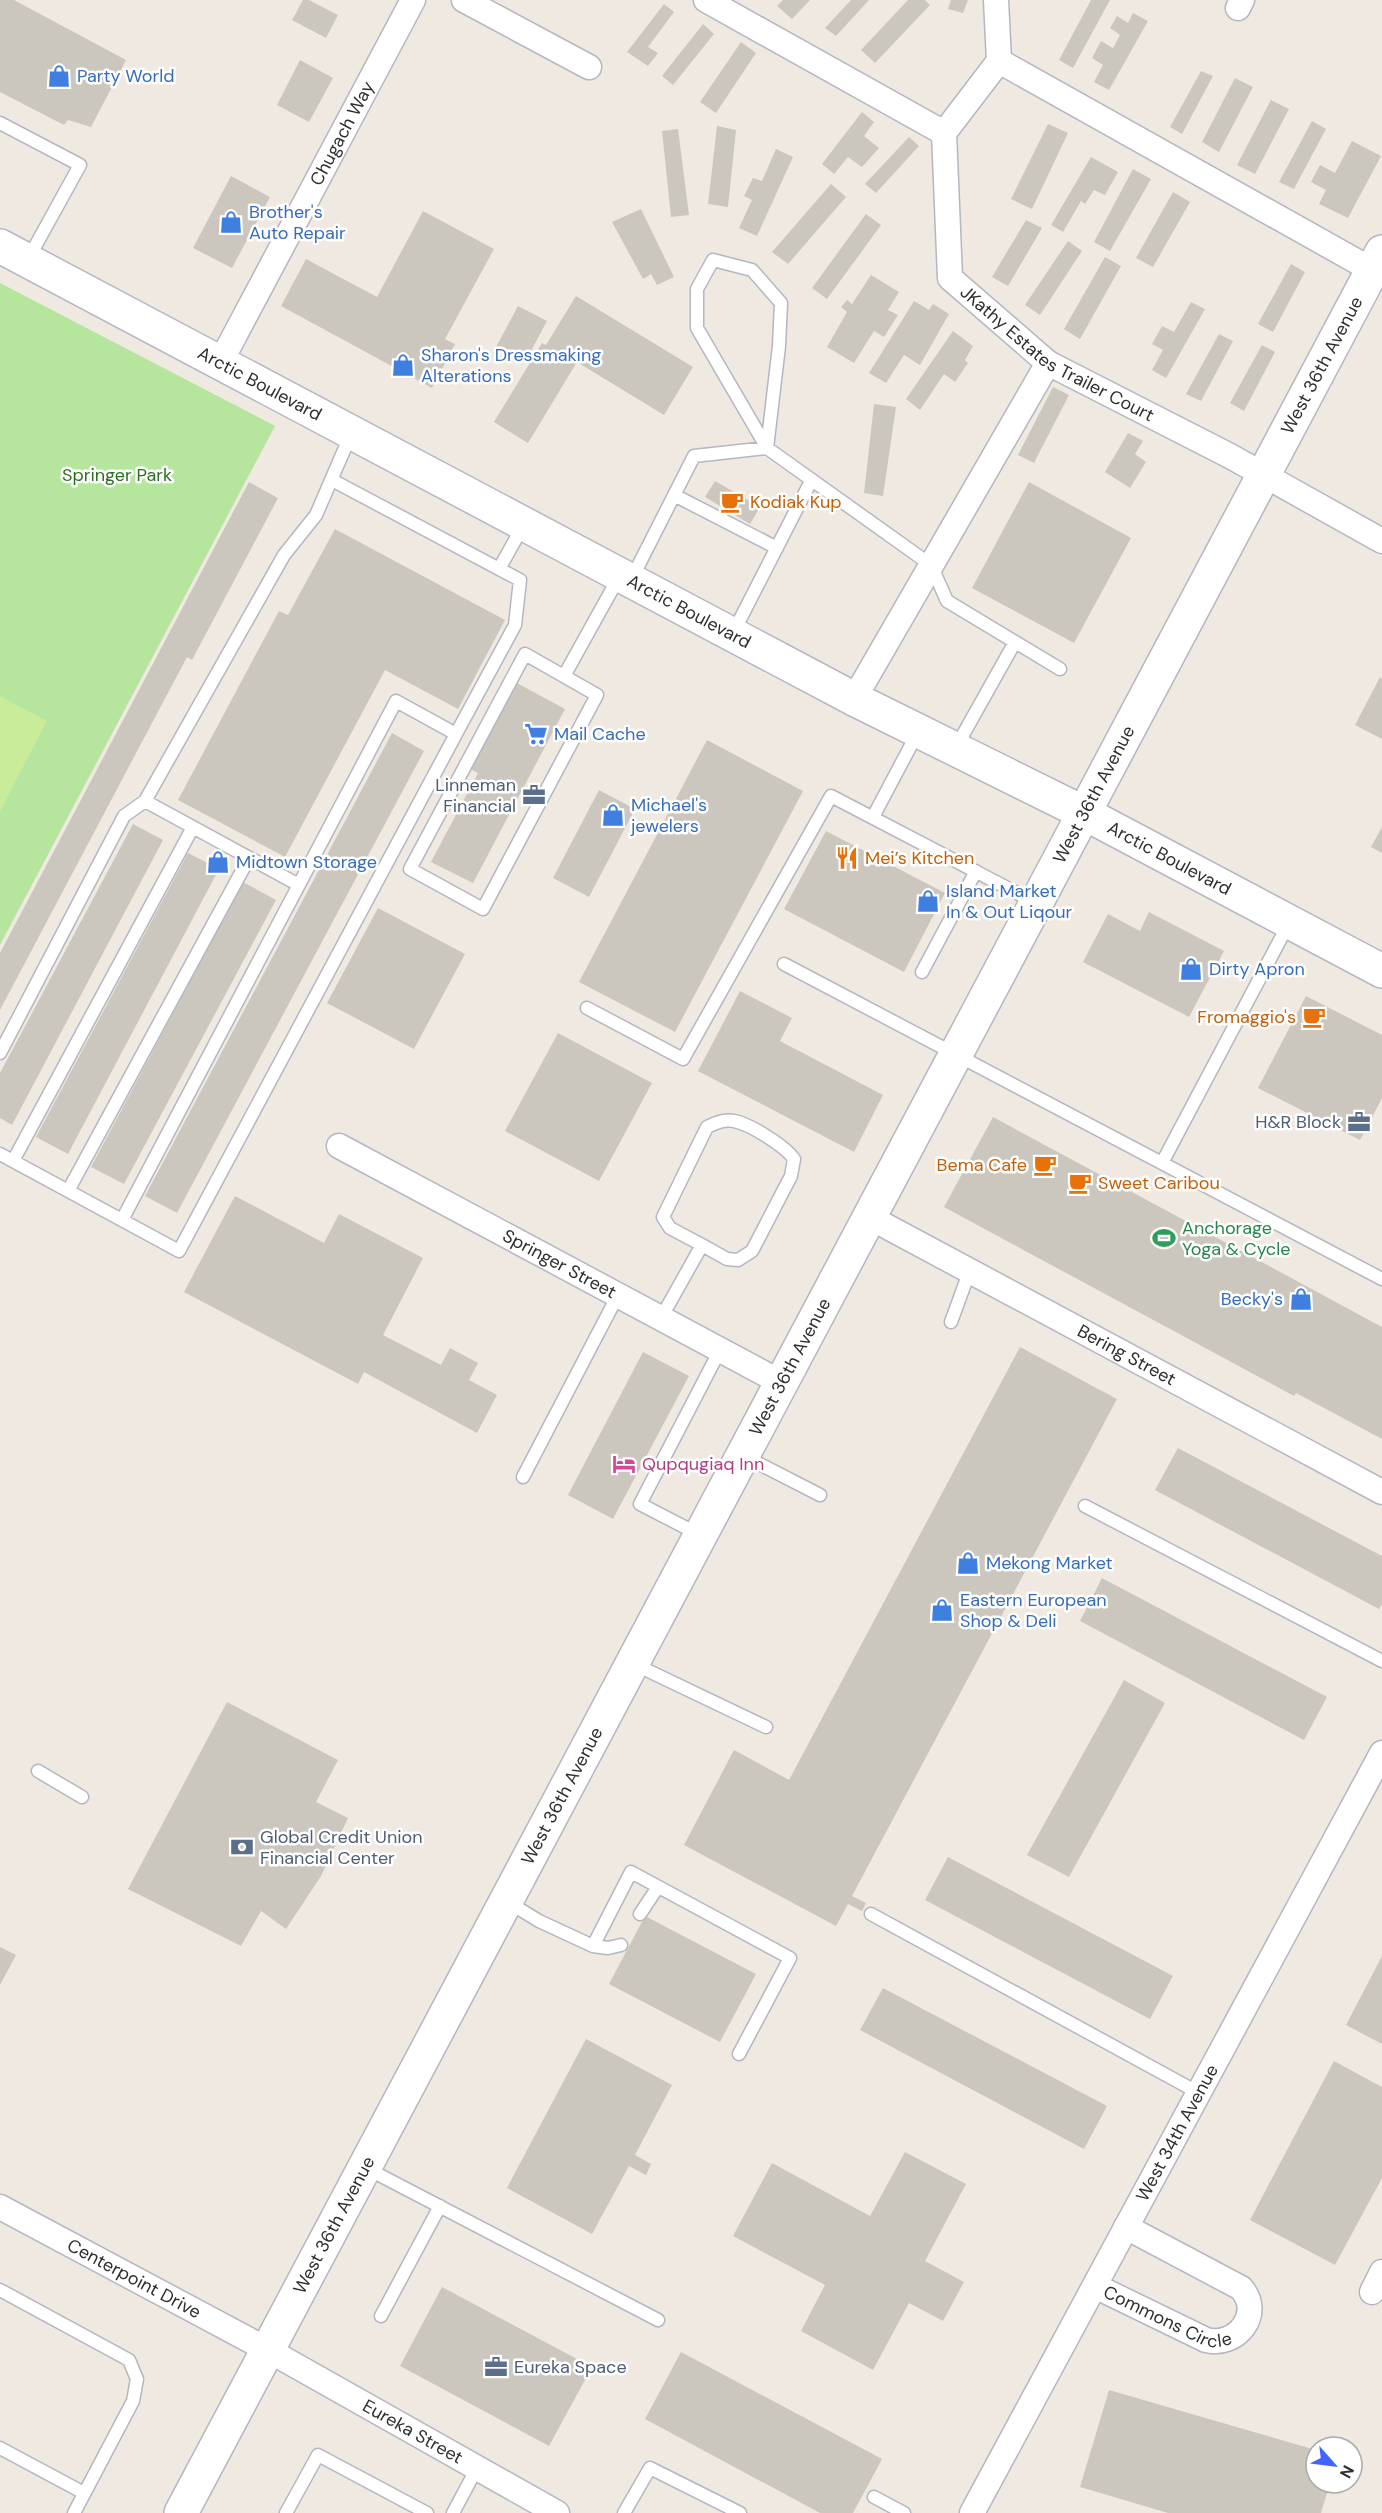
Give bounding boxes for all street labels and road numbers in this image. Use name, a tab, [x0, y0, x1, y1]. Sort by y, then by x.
street label: Chugach Way	[304, 77, 380, 190]
street label: JKathy Estates Trailer Court	[955, 280, 1158, 427]
street label: West 36th Avenue	[1275, 292, 1368, 438]
street label: Arctic Boulevard	[194, 341, 326, 426]
street label: Arctic Boulevard	[623, 569, 755, 654]
street label: West 36th Avenue	[1047, 721, 1140, 867]
street label: Arctic Boulevard	[1103, 816, 1235, 901]
street label: Springer Street	[498, 1224, 620, 1304]
street label: West 36th Avenue	[743, 1294, 836, 1440]
street label: Bering Street	[1073, 1319, 1180, 1391]
street label: West 36th Avenue	[516, 1723, 608, 1869]
street label: West 34th Avenue	[1130, 2060, 1224, 2206]
street label: West 36th Avenue	[288, 2152, 380, 2298]
street label: Centerpoint Drive	[63, 2233, 205, 2324]
street label: Commons Circle	[1099, 2280, 1235, 2353]
street label: Eureka Street	[358, 2394, 467, 2470]

